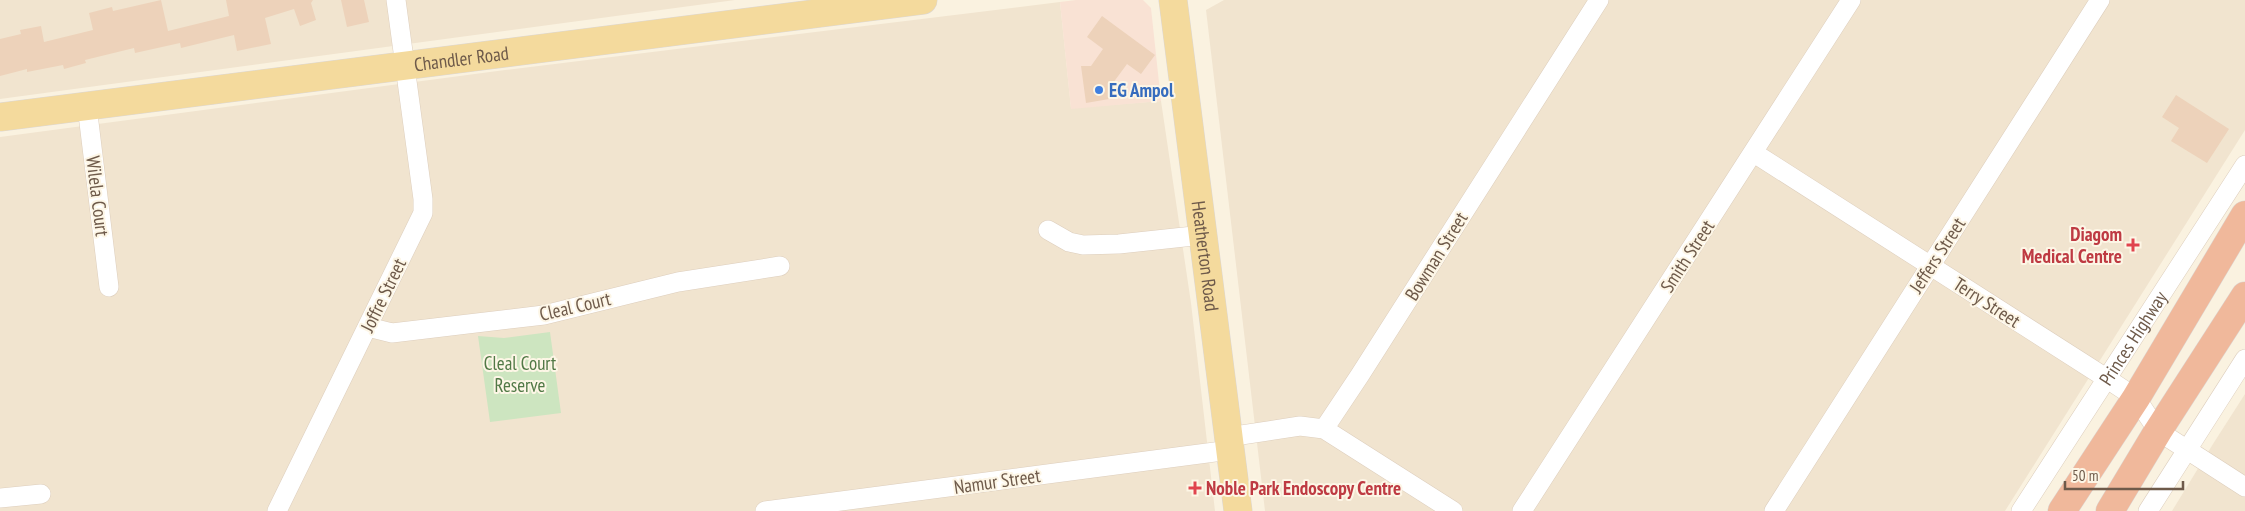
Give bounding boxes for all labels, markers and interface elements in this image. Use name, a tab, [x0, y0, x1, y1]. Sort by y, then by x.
street label: Chandler Road	[413, 41, 510, 76]
place label: EG Ampol	[1109, 78, 1174, 102]
marker: EG Ampol	[1093, 84, 1105, 96]
street label: Wilela Court	[81, 154, 115, 238]
street label: Heatherton Road	[1187, 199, 1224, 312]
street label: Bowman Street	[1399, 207, 1473, 305]
street label: Jeffers Street	[1903, 212, 1971, 298]
street label: Smith Street	[1655, 215, 1720, 297]
place label: Diagom Medical Centre	[2022, 222, 2122, 268]
marker: Diagom Medical Centre	[2126, 238, 2140, 252]
street label: Joffre Street	[355, 254, 411, 337]
street label: Terry Street	[1949, 272, 2026, 333]
street label: Cleal Court	[537, 286, 614, 326]
street label: Princes Highway	[2094, 286, 2173, 390]
park label: Cleal Court Reserve	[484, 351, 557, 397]
scale bar	[2065, 458, 2182, 490]
street label: Namur Street	[952, 463, 1043, 499]
text: 50 m	[2072, 466, 2098, 485]
place label: Noble Park Endoscopy Centre	[1206, 476, 1401, 500]
marker: Noble Park Endoscopy Centre	[1188, 481, 1202, 495]

